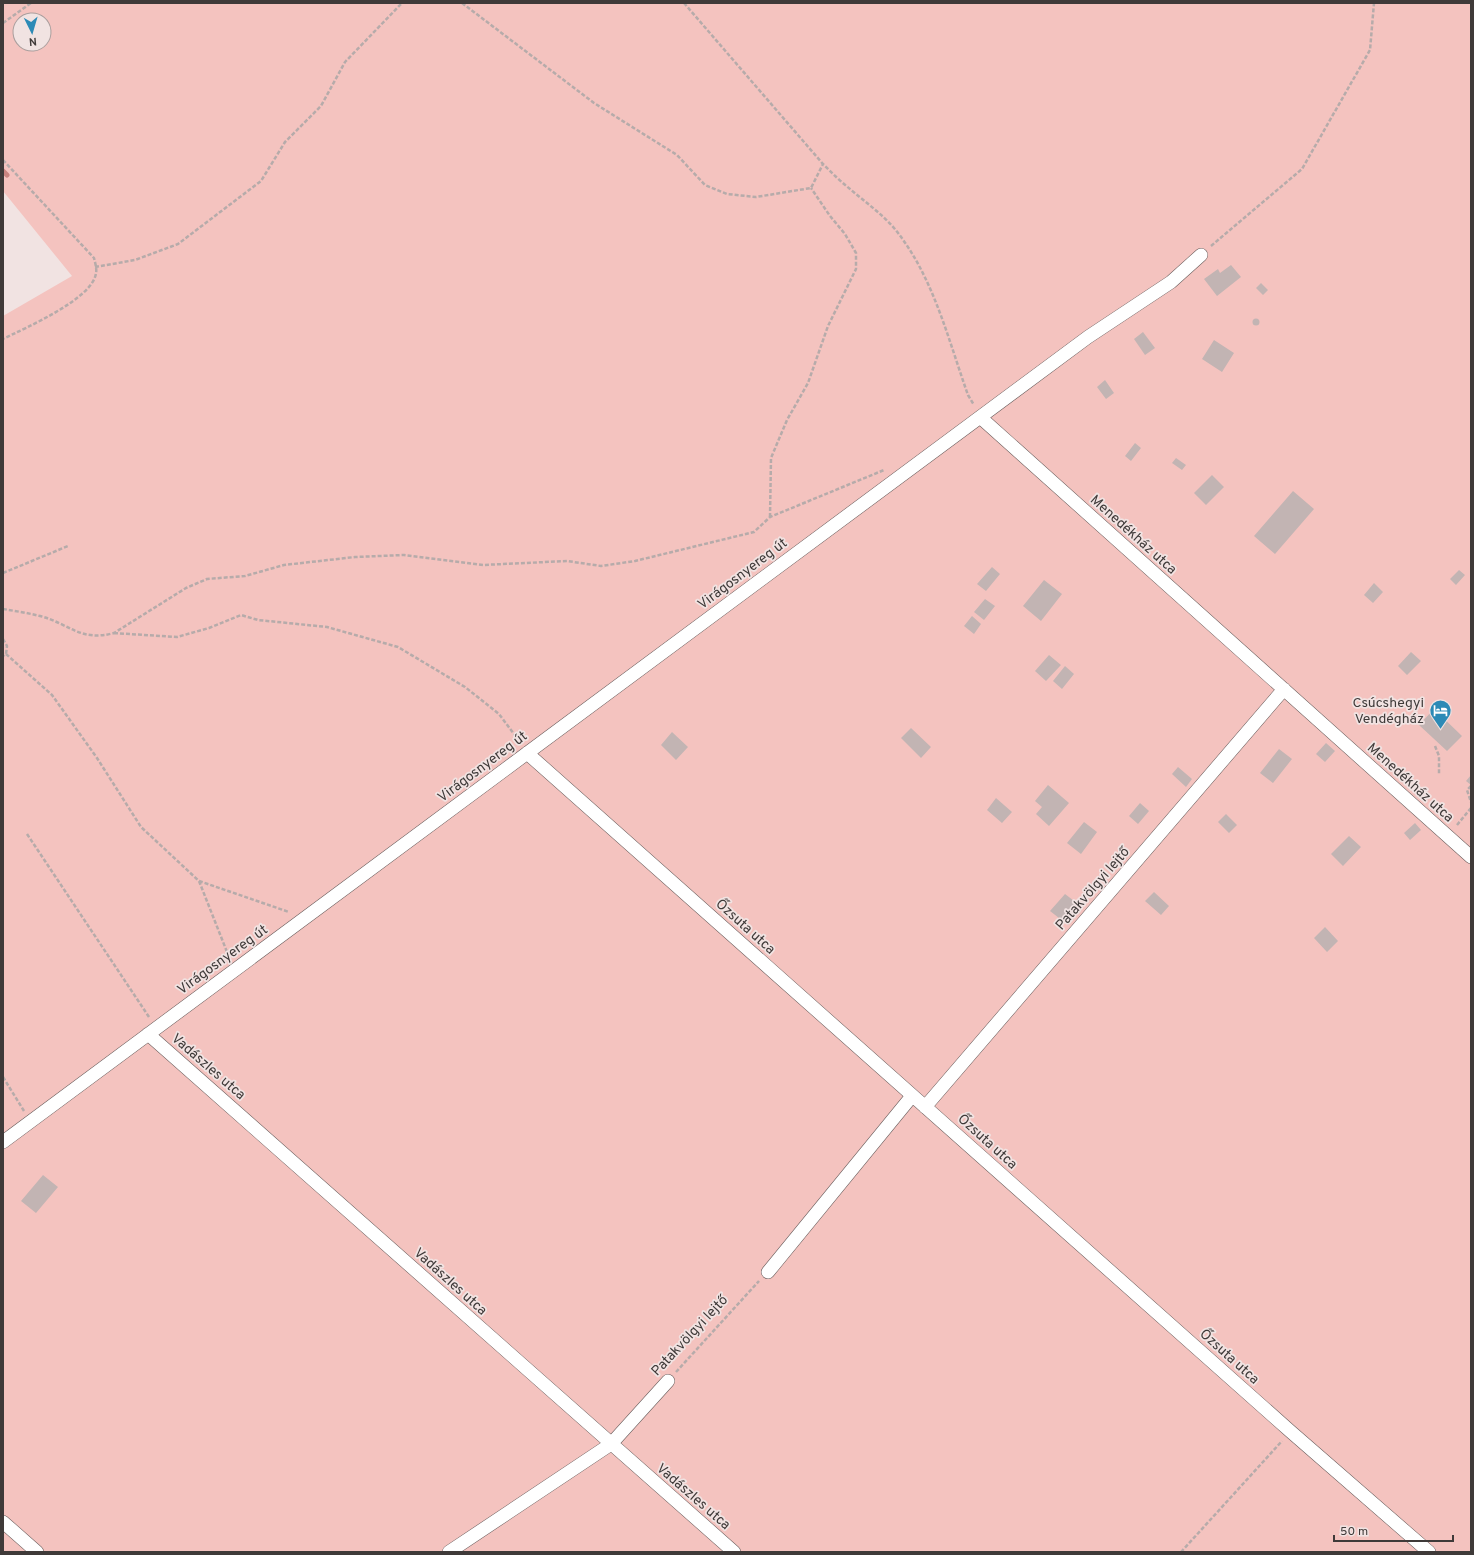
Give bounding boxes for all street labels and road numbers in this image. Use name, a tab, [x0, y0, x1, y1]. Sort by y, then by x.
street label: Menedékház utca	[1086, 492, 1180, 578]
street label: Virágosnyereg út	[695, 535, 791, 613]
street label: Virágosnyereg út	[435, 728, 531, 806]
street label: Menedékház utca	[1363, 740, 1457, 826]
street label: Patakvölgyi lejtő	[1052, 843, 1135, 934]
street label: Őzsuta utca	[712, 895, 779, 958]
street label: Virágosnyereg út	[174, 922, 271, 999]
street label: Vadászles utca	[167, 1030, 249, 1104]
street label: Őzsuta utca	[954, 1110, 1021, 1173]
street label: Vadászles utca	[410, 1245, 490, 1319]
street label: Patakvölgyi lejtő	[648, 1291, 733, 1380]
street label: Őzsuta utca	[1196, 1325, 1263, 1388]
street label: Vadászles utca	[652, 1460, 734, 1534]

